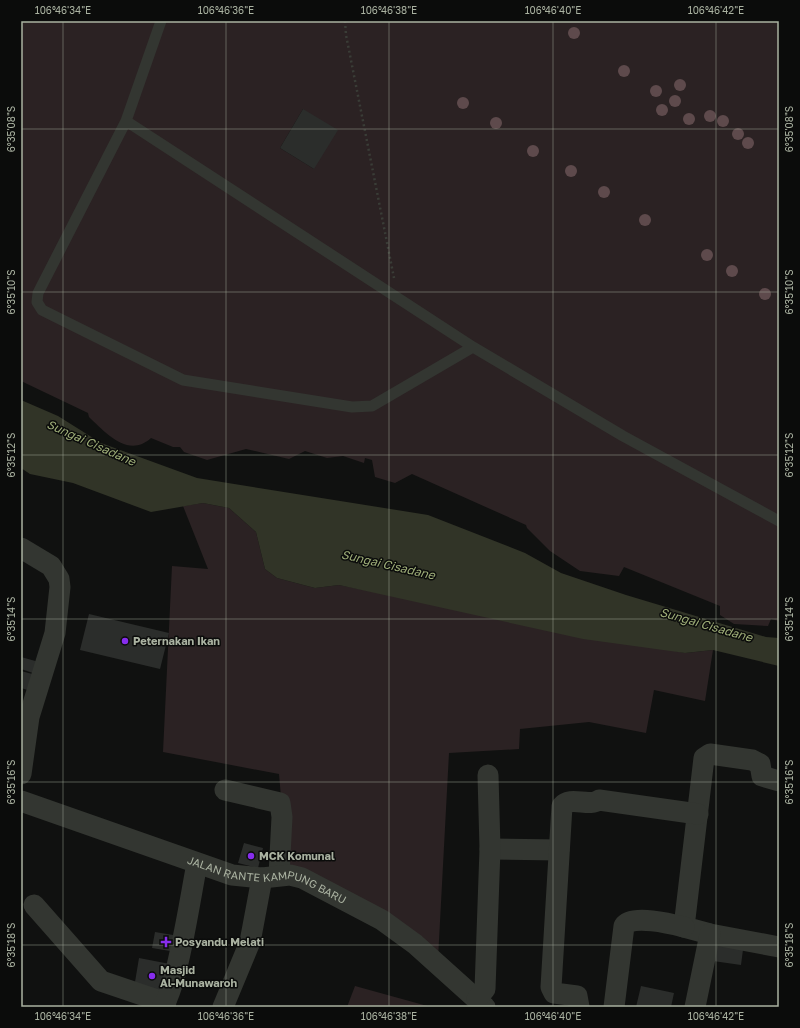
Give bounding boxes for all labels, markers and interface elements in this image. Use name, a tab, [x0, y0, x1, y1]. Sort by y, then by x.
text: 106°46'34"E	[35, 4, 91, 16]
text: 106°46'36"E	[198, 4, 254, 16]
text: 106°46'38"E	[361, 4, 417, 16]
text: 106°46'40"E	[525, 4, 581, 16]
text: 106°46'42"E	[688, 4, 744, 16]
text: 6°35'08"S	[5, 106, 17, 152]
text: 6°35'08"S	[783, 106, 795, 152]
text: 6°35'10"S	[5, 269, 17, 315]
text: 6°35'10"S	[783, 269, 795, 315]
water label: Sungai Cisadane	[44, 416, 139, 469]
text: 6°35'12"S	[5, 433, 17, 477]
text: 6°35'12"S	[783, 433, 795, 477]
water label: Sungai Cisadane	[340, 546, 437, 583]
text: 6°35'14"S	[5, 596, 17, 642]
text: 6°35'14"S	[783, 596, 795, 642]
water label: Sungai Cisadane	[658, 604, 755, 645]
place label: Peternakan Ikan	[133, 634, 220, 647]
marker: Peternakan Ikan	[120, 636, 130, 646]
text: 6°35'16"S	[5, 760, 17, 805]
text: 6°35'16"S	[783, 760, 795, 805]
place label: MCK Komunal	[259, 849, 335, 862]
marker: MCK Komunal	[246, 851, 256, 861]
street label: JALAN RANTE KAMPUNG BARU	[186, 853, 349, 906]
text: 6°35'18"S	[5, 922, 17, 968]
text: 6°35'18"S	[783, 922, 795, 968]
place label: Posyandu Melati	[175, 935, 264, 948]
marker: Posyandu Melati	[160, 936, 172, 948]
place label: Masjid Al-Munawaroh	[160, 963, 237, 989]
marker: Masjid Al-Munawaroh	[147, 971, 157, 981]
text: 106°46'34"E	[35, 1010, 91, 1022]
text: 106°46'36"E	[198, 1010, 254, 1022]
text: 106°46'38"E	[361, 1010, 417, 1022]
text: 106°46'40"E	[525, 1010, 581, 1022]
text: 106°46'42"E	[688, 1010, 744, 1022]

